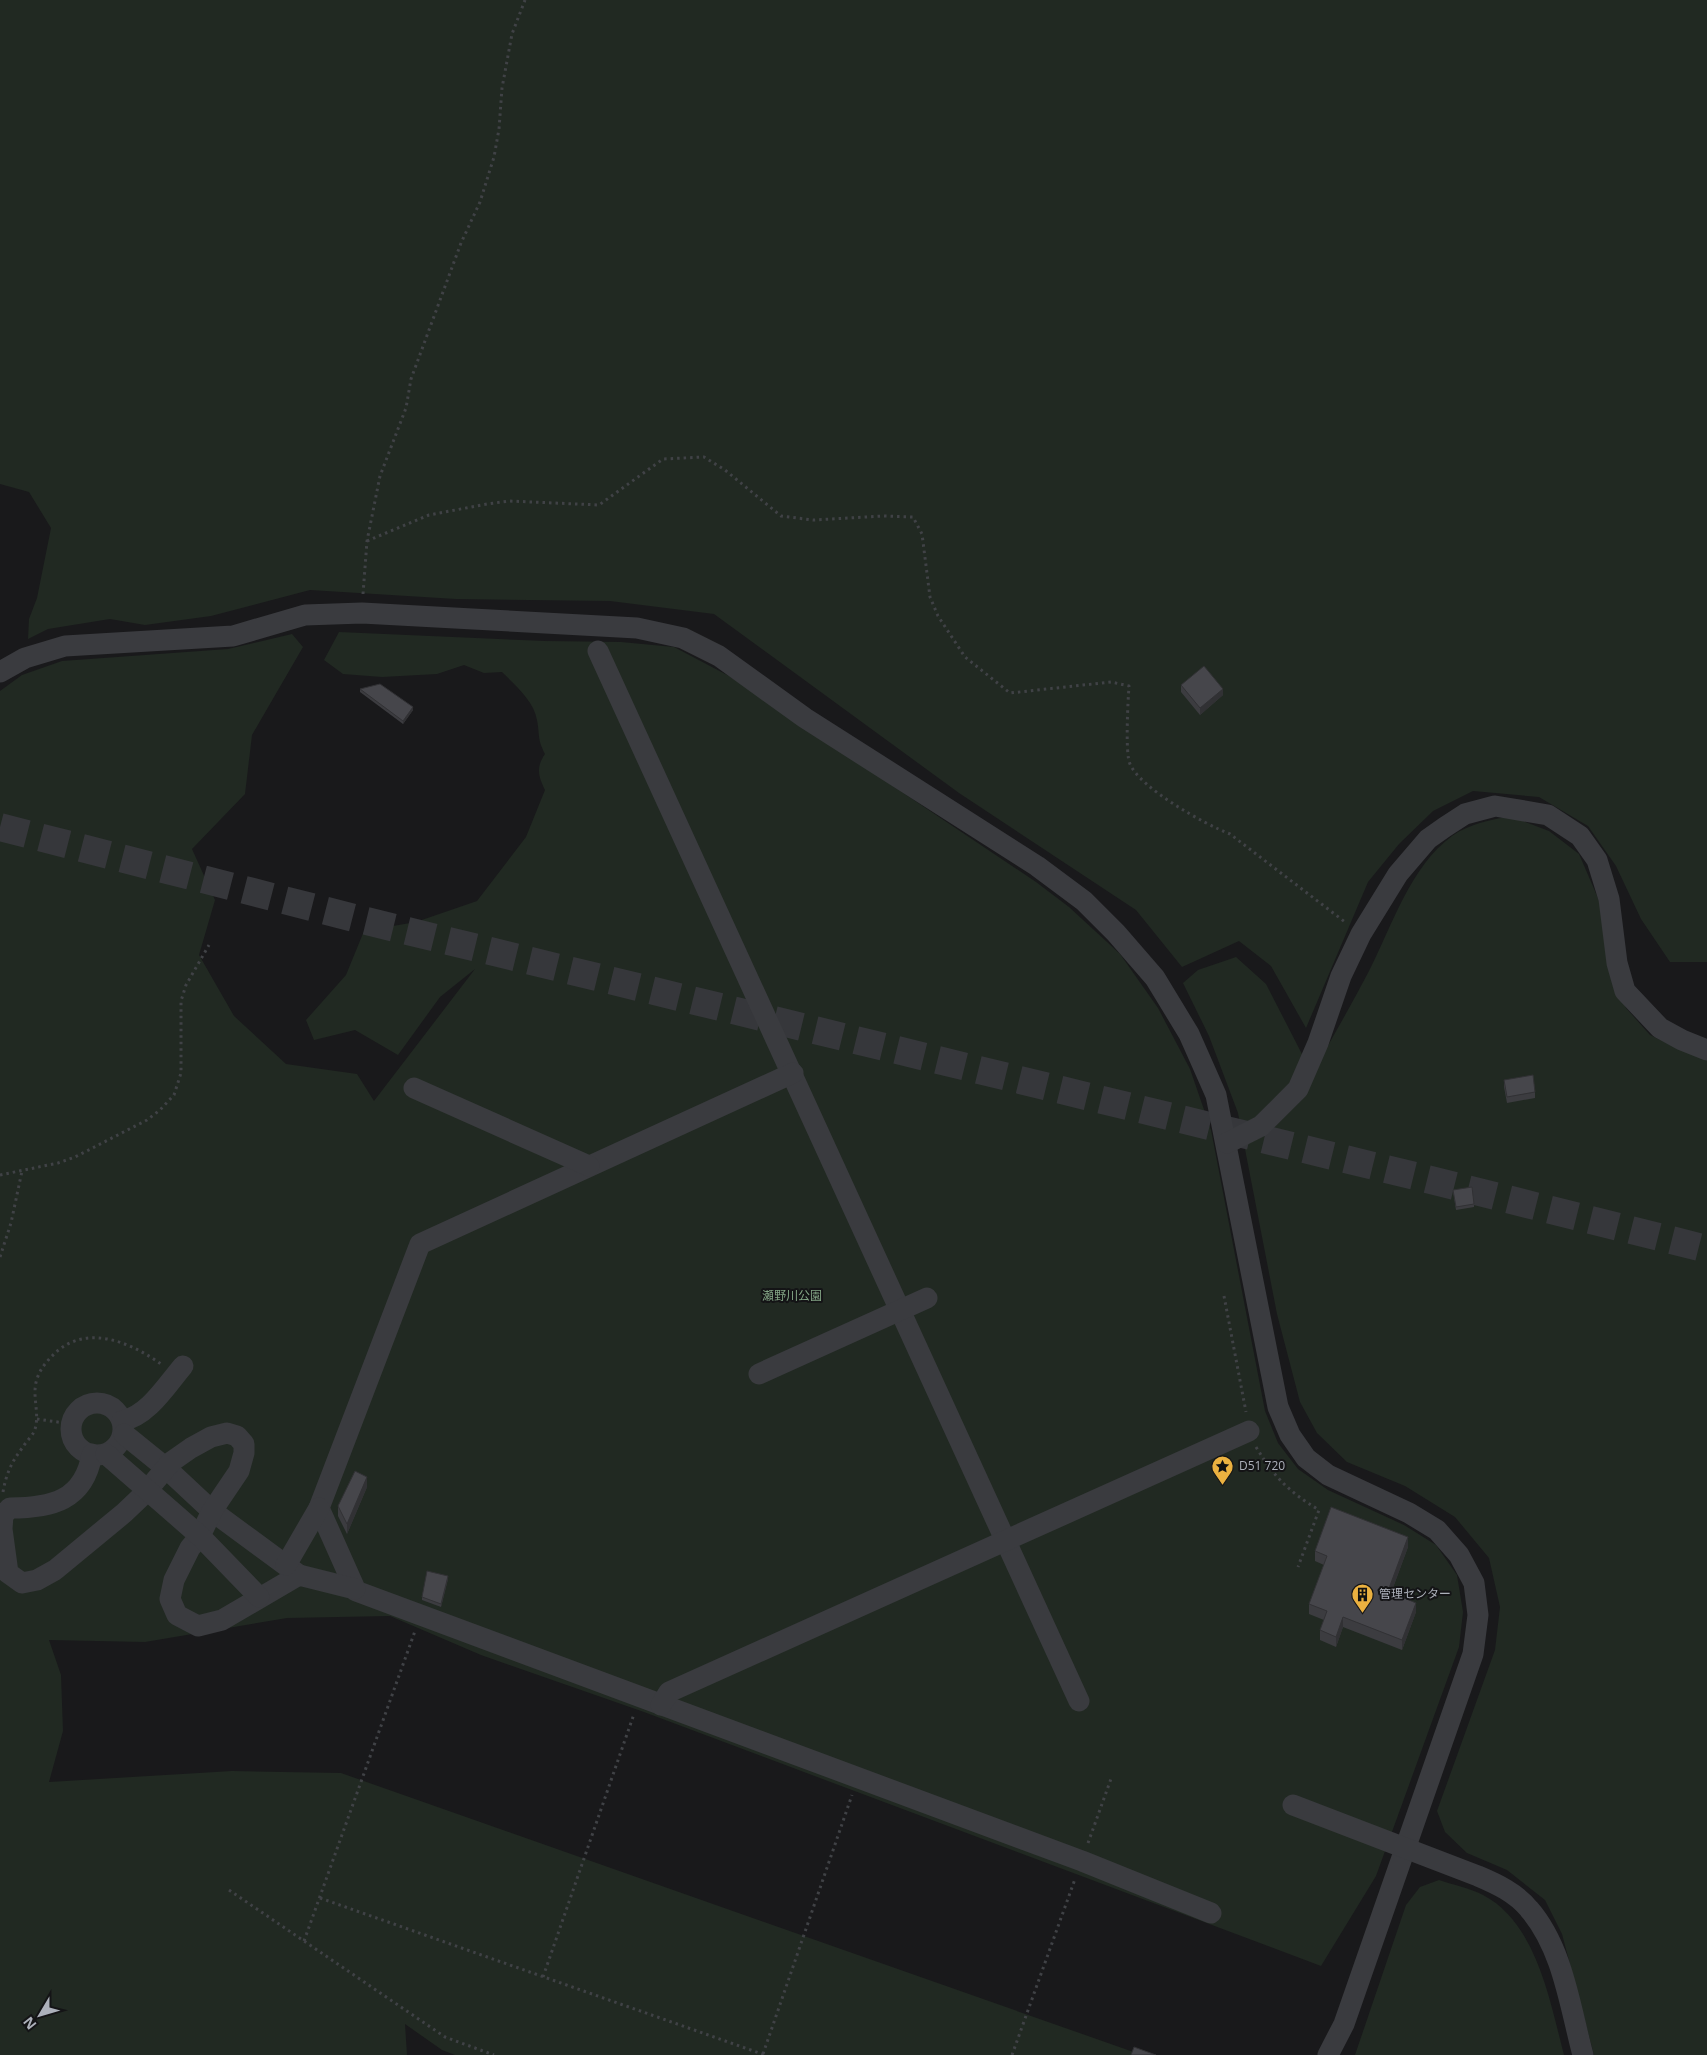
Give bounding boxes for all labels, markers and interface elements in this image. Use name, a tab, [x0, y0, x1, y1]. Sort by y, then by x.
park label: 瀬野川公園	[762, 1287, 822, 1304]
place icon: D51 720	[1211, 1454, 1235, 1485]
place label: D51 720	[1239, 1457, 1285, 1474]
building icon: 管理センター	[1351, 1582, 1375, 1613]
place label: 管理センター	[1379, 1585, 1451, 1602]
north arrow	[15, 1990, 65, 2040]
text: N	[18, 2013, 40, 2034]

